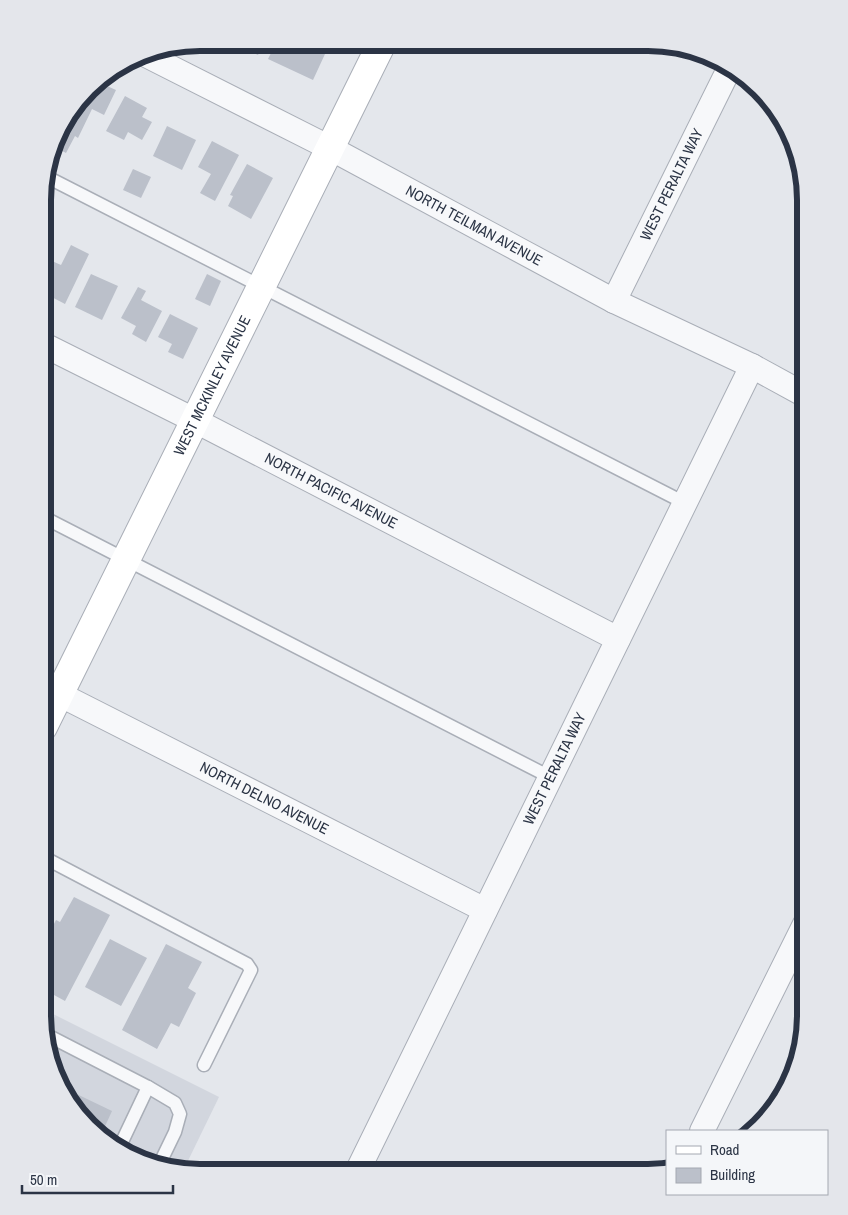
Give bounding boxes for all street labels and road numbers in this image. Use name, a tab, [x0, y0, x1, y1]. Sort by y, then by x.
street label: WEST PERALTA WAY	[635, 124, 708, 244]
street label: NORTH TEILMAN AVENUE	[402, 180, 546, 271]
street label: WEST MCKINLEY AVENUE	[168, 312, 255, 459]
street label: NORTH PACIFIC AVENUE	[261, 447, 402, 533]
street label: WEST PERALTA WAY	[518, 708, 591, 828]
street label: NORTH DELNO AVENUE	[196, 756, 332, 839]

